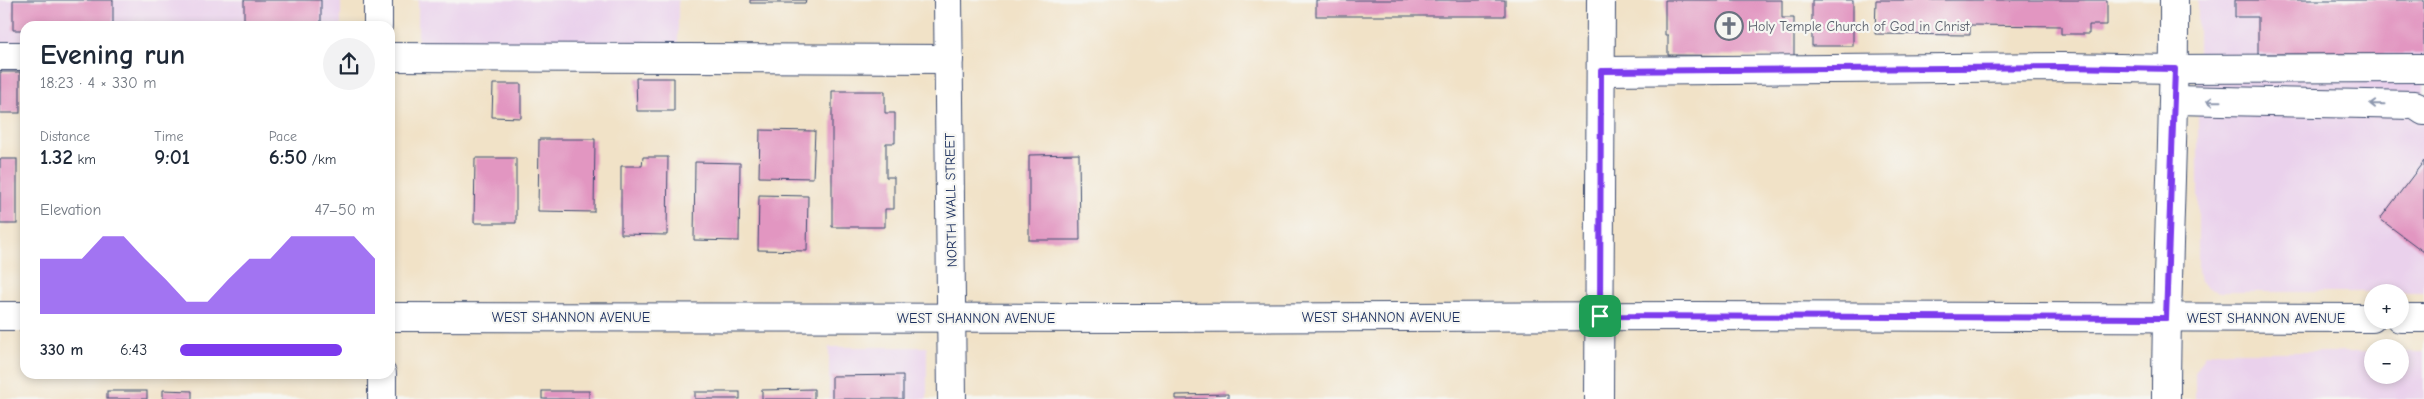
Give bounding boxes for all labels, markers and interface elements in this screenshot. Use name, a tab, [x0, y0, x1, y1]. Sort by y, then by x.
church icon: Holy Temple Church of God in Christ	[1714, 11, 1744, 41]
place label: Holy Temple Church of God in Christ	[1748, 18, 1971, 35]
button: share	[323, 38, 375, 90]
text: Evening run	[40, 39, 185, 71]
text: 18:23 · 4 × 330 m	[40, 74, 156, 92]
one-way arrow	[2206, 96, 2222, 106]
one-way arrow	[2369, 100, 2385, 109]
text: Distance	[40, 128, 90, 145]
text: Time	[154, 128, 183, 145]
text: Pace	[269, 128, 297, 145]
street label: NORTH WALL STREET	[941, 132, 961, 267]
text: 1.32	[40, 145, 73, 169]
text: 9:01	[154, 145, 190, 169]
text: 6:50	[269, 145, 307, 169]
text: km	[73, 151, 96, 168]
text: /km	[307, 151, 336, 168]
text: Elevation	[40, 201, 101, 219]
text: 47–50 m	[314, 201, 375, 219]
map controls	[2364, 284, 2409, 384]
button: +	[2364, 284, 2409, 329]
pin	[1579, 295, 1621, 337]
icon: arrive	[1586, 302, 1614, 330]
street label: WEST SHANNON AVENUE	[492, 309, 650, 326]
street label: WEST SHANNON AVENUE	[1302, 309, 1460, 326]
street label: WEST SHANNON AVENUE	[897, 310, 1055, 327]
street label: WEST SHANNON AVENUE	[2187, 310, 2345, 327]
button: −	[2364, 339, 2409, 384]
text: 330 m	[40, 341, 83, 359]
text: 6:43	[120, 341, 147, 359]

